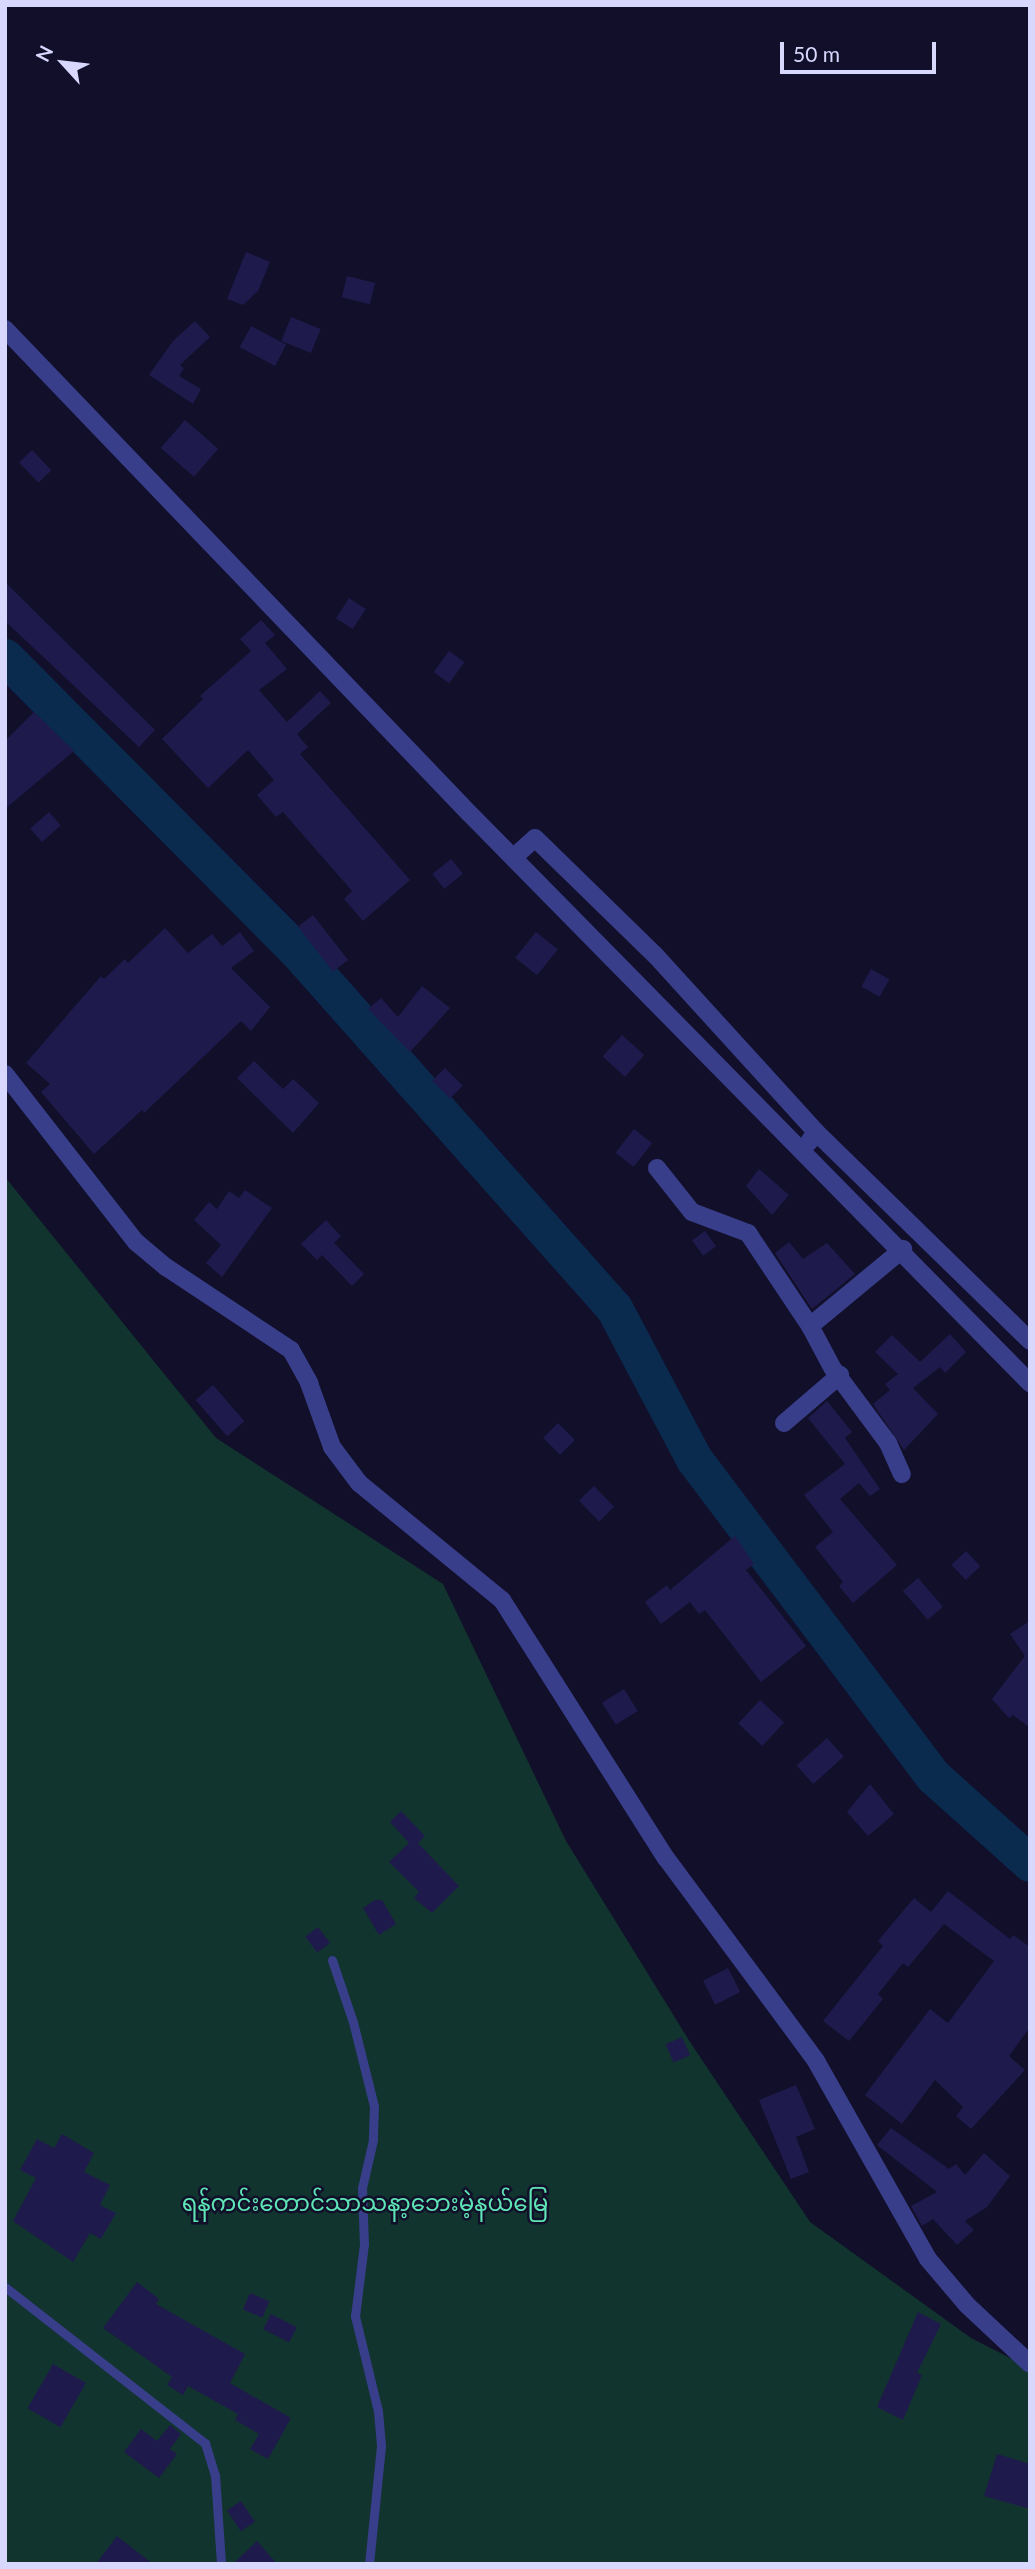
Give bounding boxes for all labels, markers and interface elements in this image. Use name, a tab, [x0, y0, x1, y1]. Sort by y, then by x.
north arrow	[28, 28, 98, 98]
scale bar	[783, 28, 939, 72]
text: 50 m	[793, 41, 840, 66]
text: N	[30, 42, 57, 65]
park label: ရန်ကင်းတောင်သာသနာ့ဘေးမဲ့နယ်မြေ	[182, 2188, 548, 2216]

